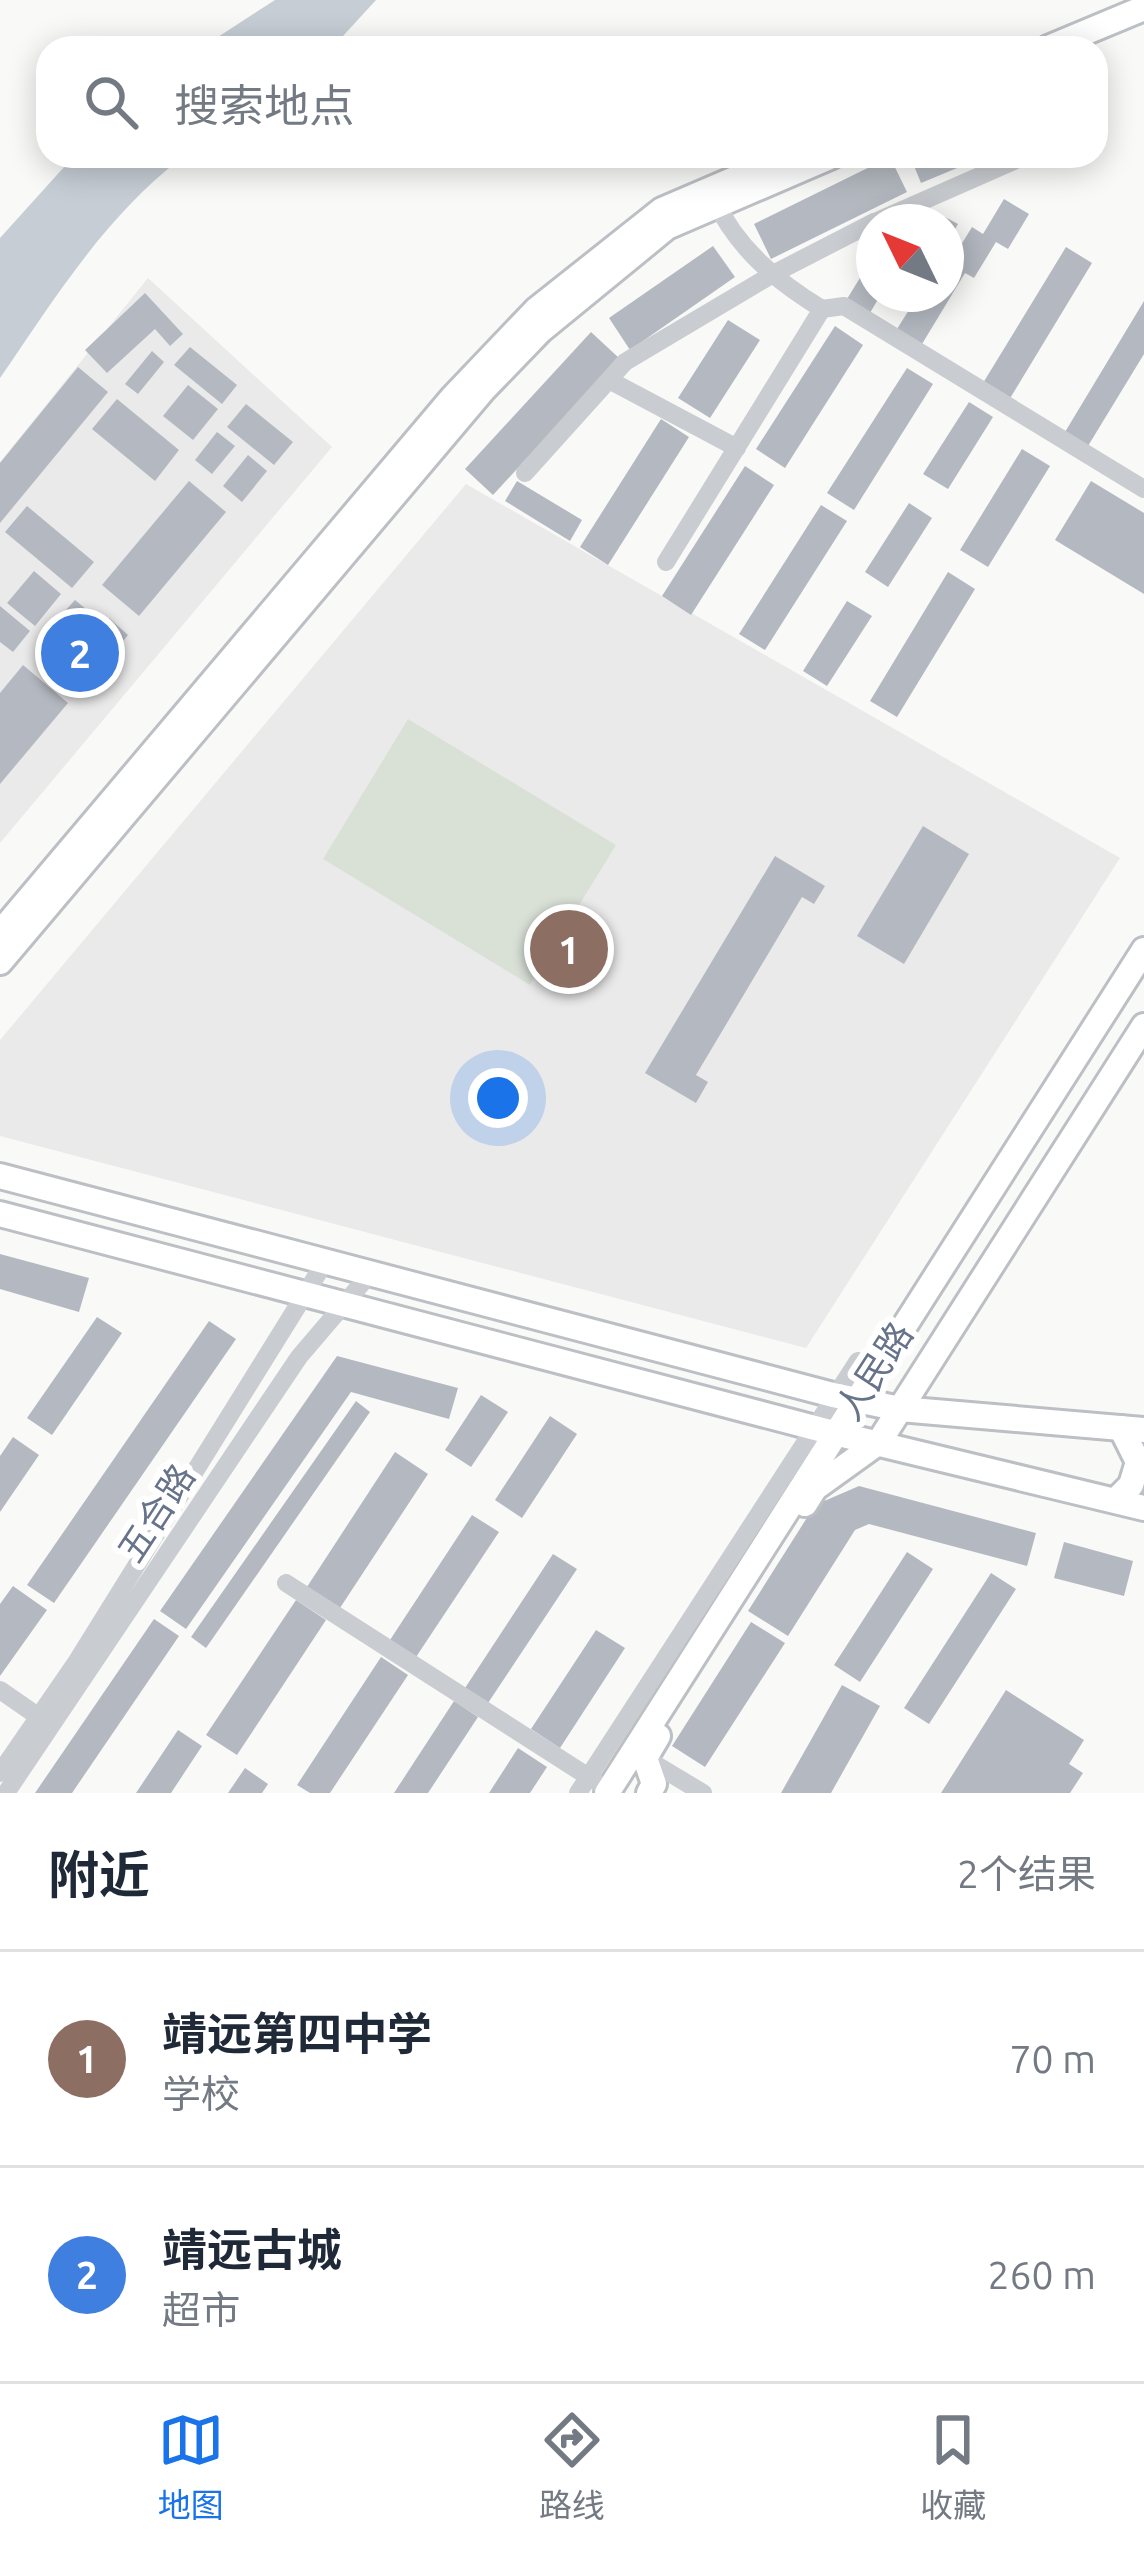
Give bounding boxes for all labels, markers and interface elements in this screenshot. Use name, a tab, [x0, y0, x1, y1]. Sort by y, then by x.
search box	[36, 36, 1108, 168]
icon: search	[78, 69, 144, 135]
text: 搜索地点	[174, 80, 354, 131]
north arrow	[856, 204, 964, 312]
pin: 2	[41, 608, 119, 698]
pin: 1	[530, 904, 608, 994]
your location	[468, 1068, 528, 1128]
street label: 人民路	[827, 1314, 920, 1427]
street label: 五合路	[109, 1456, 202, 1569]
text: 附近	[48, 1845, 150, 1903]
text: 2个结果	[957, 1852, 1096, 1895]
text: 靖远第四中学	[162, 2008, 432, 2059]
text: 1	[76, 2037, 98, 2080]
text: 70 m	[1009, 2037, 1096, 2080]
text: 学校	[162, 2072, 240, 2115]
text: 靖远古城	[162, 2224, 342, 2275]
text: 2	[76, 2253, 98, 2296]
text: 260 m	[987, 2253, 1096, 2296]
text: 超市	[162, 2288, 240, 2331]
tab: 地图	[158, 2407, 224, 2527]
tab: 路线	[539, 2407, 605, 2527]
tab: 收藏	[920, 2407, 986, 2527]

